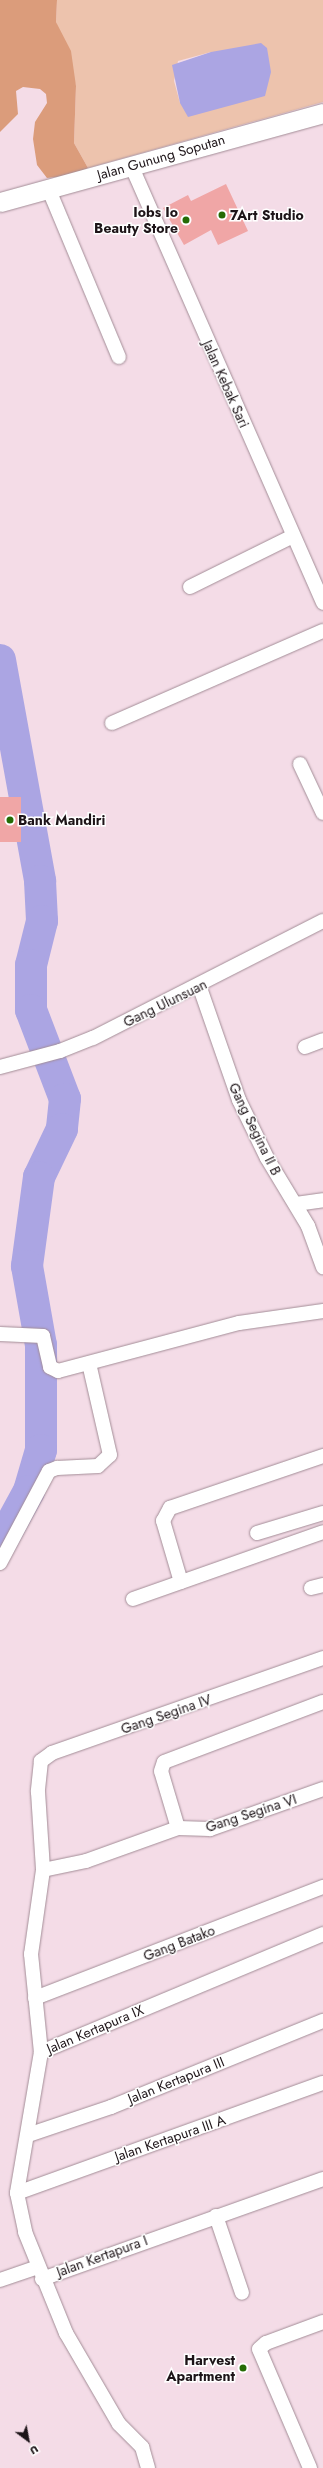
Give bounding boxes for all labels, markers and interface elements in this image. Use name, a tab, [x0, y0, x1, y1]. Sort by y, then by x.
street label: Jalan Gunung Soputan	[95, 131, 227, 183]
place label: Iobs Io Beauty Store	[94, 204, 178, 236]
place label: 7Art Studio	[230, 207, 304, 223]
marker: 7Art Studio	[217, 210, 227, 220]
marker: Iobs Io Beauty Store	[181, 215, 191, 225]
street label: Jalan Kebak Sari	[199, 338, 253, 430]
place label: Bank Mandiri	[18, 812, 105, 828]
marker: Bank Mandiri	[5, 815, 15, 825]
street label: Gang Ulunsuan	[120, 976, 210, 1030]
street label: Gang Segina II B	[225, 1080, 285, 1178]
street label: Gang Segina IV	[119, 1691, 213, 1737]
street label: Gang Segina VI	[203, 1790, 299, 1836]
street label: Gang Batako	[141, 1922, 217, 1964]
street label: Jalan Kertapura IX	[44, 2001, 146, 2057]
street label: Jalan Kertapura III	[125, 2053, 227, 2107]
street label: Jalan Kertapura III A	[112, 2111, 228, 2165]
street label: Jalan Kertapura I	[54, 2232, 150, 2280]
place label: Harvest Apartment	[166, 2352, 235, 2384]
marker: Harvest Apartment	[238, 2363, 248, 2373]
north arrow	[8, 2420, 48, 2460]
text: U	[27, 2441, 42, 2459]

